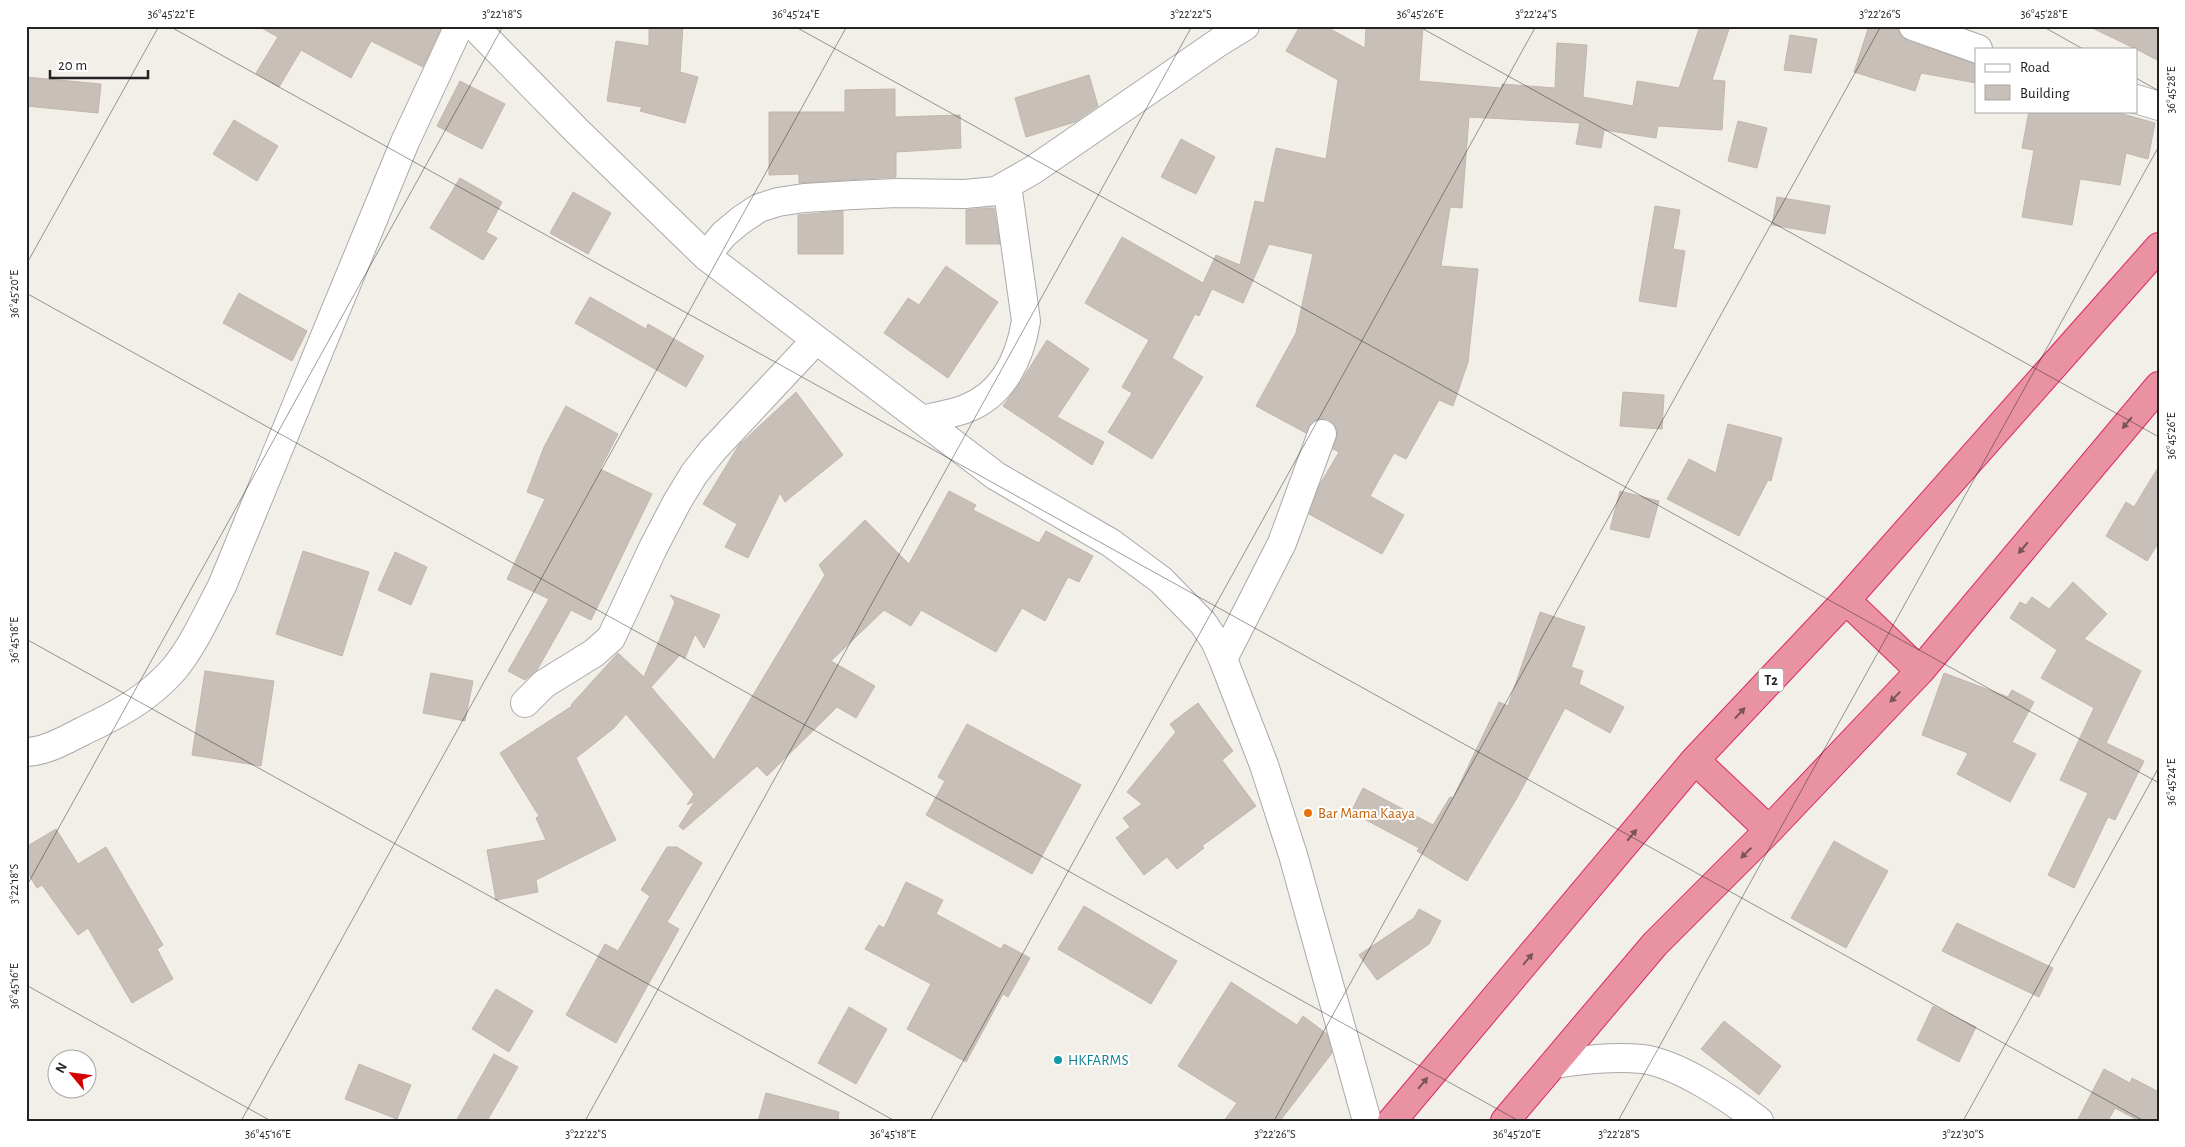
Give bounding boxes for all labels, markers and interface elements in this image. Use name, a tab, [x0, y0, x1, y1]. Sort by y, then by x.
text: 36°45'22"E	[148, 8, 195, 20]
text: 3°22'18"S	[482, 8, 522, 20]
text: 36°45'24"E	[772, 8, 820, 20]
text: 3°22'22"S	[1170, 8, 1212, 20]
text: 36°45'26"E	[1396, 8, 1444, 20]
text: 3°22'24"S	[1515, 8, 1557, 20]
text: 3°22'26"S	[1859, 8, 1901, 20]
text: 36°45'28"E	[2020, 8, 2068, 20]
scale bar	[50, 48, 148, 80]
legend	[1975, 48, 2138, 112]
text: 20 m	[58, 58, 87, 73]
text: Road	[2020, 60, 2050, 75]
text: 36°45'28"E	[2165, 66, 2177, 114]
text: Building	[2020, 86, 2070, 101]
text: 36°45'20"E	[8, 270, 20, 318]
text: 36°45'26"E	[2165, 412, 2177, 460]
one-way arrow	[2122, 416, 2133, 429]
one-way arrow	[2018, 541, 2029, 554]
text: 36°45'18"E	[8, 617, 20, 663]
road number: T2	[1758, 668, 1784, 692]
one-way arrow	[1889, 691, 1901, 703]
one-way arrow	[1734, 707, 1746, 719]
text: 36°45'24"E	[2165, 758, 2177, 806]
place label: Bar Mama Kaaya	[1318, 806, 1415, 821]
marker: Bar Mama Kaaya	[1302, 807, 1314, 819]
one-way arrow	[1627, 828, 1638, 841]
one-way arrow	[1740, 847, 1752, 859]
text: 3°22'18"S	[8, 864, 20, 904]
one-way arrow	[1522, 953, 1533, 966]
text: 36°45'16"E	[8, 963, 20, 1009]
north arrow	[48, 1050, 98, 1100]
place label: HKFARMS	[1068, 1053, 1129, 1068]
marker: HKFARMS	[1052, 1054, 1064, 1066]
text: N	[53, 1061, 70, 1076]
one-way arrow	[1418, 1077, 1429, 1090]
text: 36°45'16"E	[245, 1128, 291, 1140]
text: 3°22'22"S	[565, 1128, 607, 1140]
text: 36°45'18"E	[870, 1128, 916, 1140]
text: 3°22'26"S	[1254, 1128, 1296, 1140]
text: 36°45'20"E	[1493, 1128, 1541, 1140]
text: 3°22'28"S	[1598, 1128, 1640, 1140]
text: 3°22'30"S	[1942, 1128, 1984, 1140]

